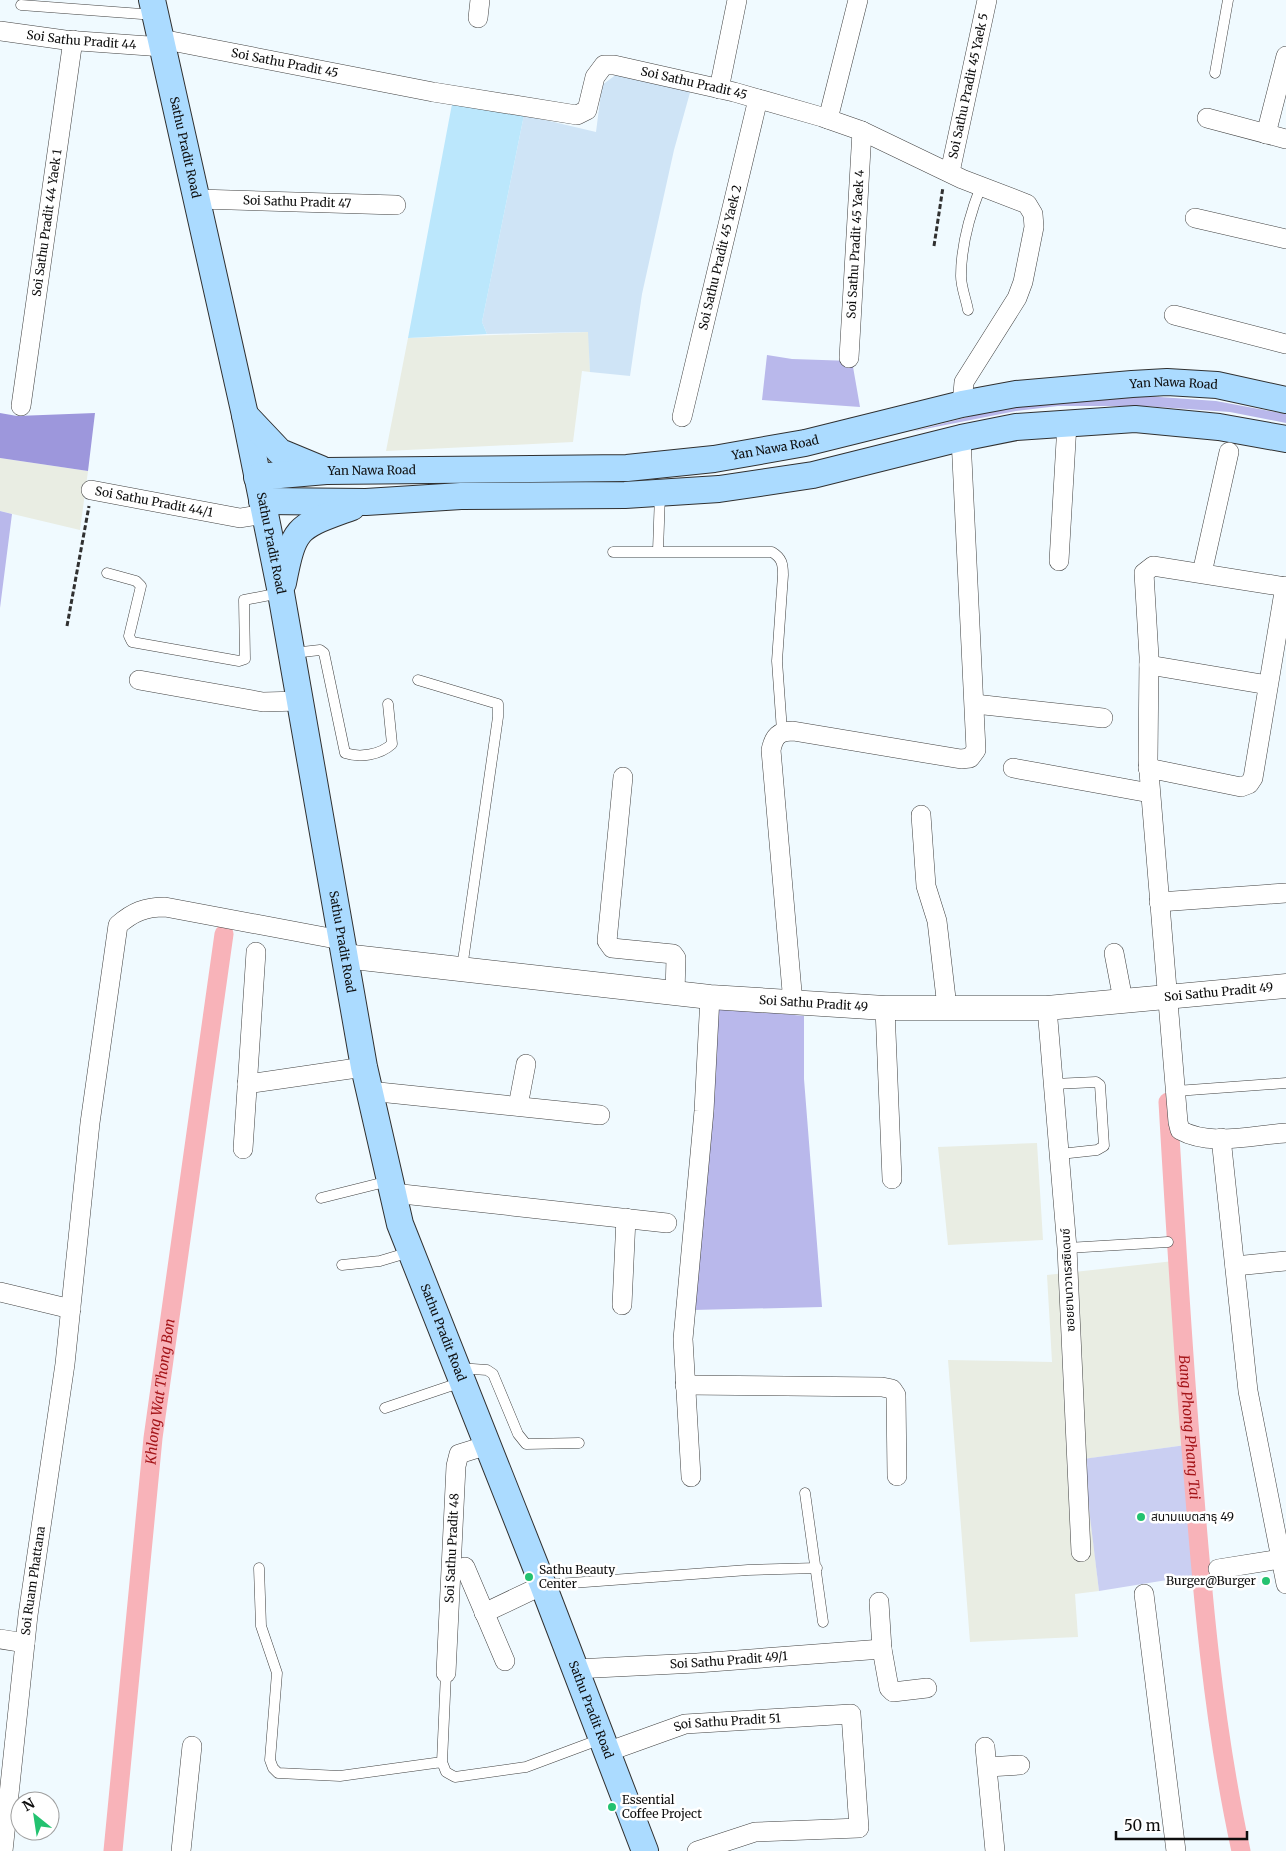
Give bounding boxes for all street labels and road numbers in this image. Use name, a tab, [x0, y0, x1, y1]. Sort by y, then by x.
street label: Soi Sathu Pradit 45 Yaek 5	[945, 12, 991, 160]
street label: Soi Sathu Pradit 44	[26, 27, 137, 52]
street label: Soi Sathu Pradit 45	[230, 45, 340, 80]
street label: Soi Sathu Pradit 45	[639, 63, 749, 102]
street label: Sathu Pradit Road	[167, 95, 204, 199]
street label: Soi Sathu Pradit 44 Yaek 1	[29, 148, 64, 297]
street label: Soi Sathu Pradit 45 Yaek 4	[843, 169, 867, 319]
street label: Soi Sathu Pradit 45 Yaek 2	[695, 183, 744, 332]
street label: Soi Sathu Pradit 47	[243, 192, 352, 211]
street label: Yan Nawa Road	[1128, 374, 1218, 392]
street label: Yan Nawa Road	[729, 432, 820, 463]
street label: Yan Nawa Road	[327, 462, 416, 478]
street label: Soi Sathu Pradit 44/1	[94, 483, 215, 520]
street label: Sathu Pradit Road	[254, 491, 289, 595]
street label: Sathu Pradit Road	[326, 889, 359, 994]
street label: Soi Sathu Pradit 49	[1163, 979, 1274, 1004]
street label: Soi Sathu Pradit 49	[759, 992, 869, 1014]
street label: ซอยยานาวาเรสซิเดนซ์	[1057, 1228, 1078, 1332]
street label: Sathu Pradit Road	[417, 1282, 470, 1383]
street label: Soi Sathu Pradit 48	[441, 1493, 462, 1603]
street label: Soi Ruam Phattana	[18, 1524, 48, 1636]
street label: Soi Sathu Pradit 49/1	[669, 1648, 789, 1671]
street label: Sathu Pradit Road	[566, 1658, 617, 1761]
street label: Soi Sathu Pradit 51	[671, 1710, 782, 1734]

